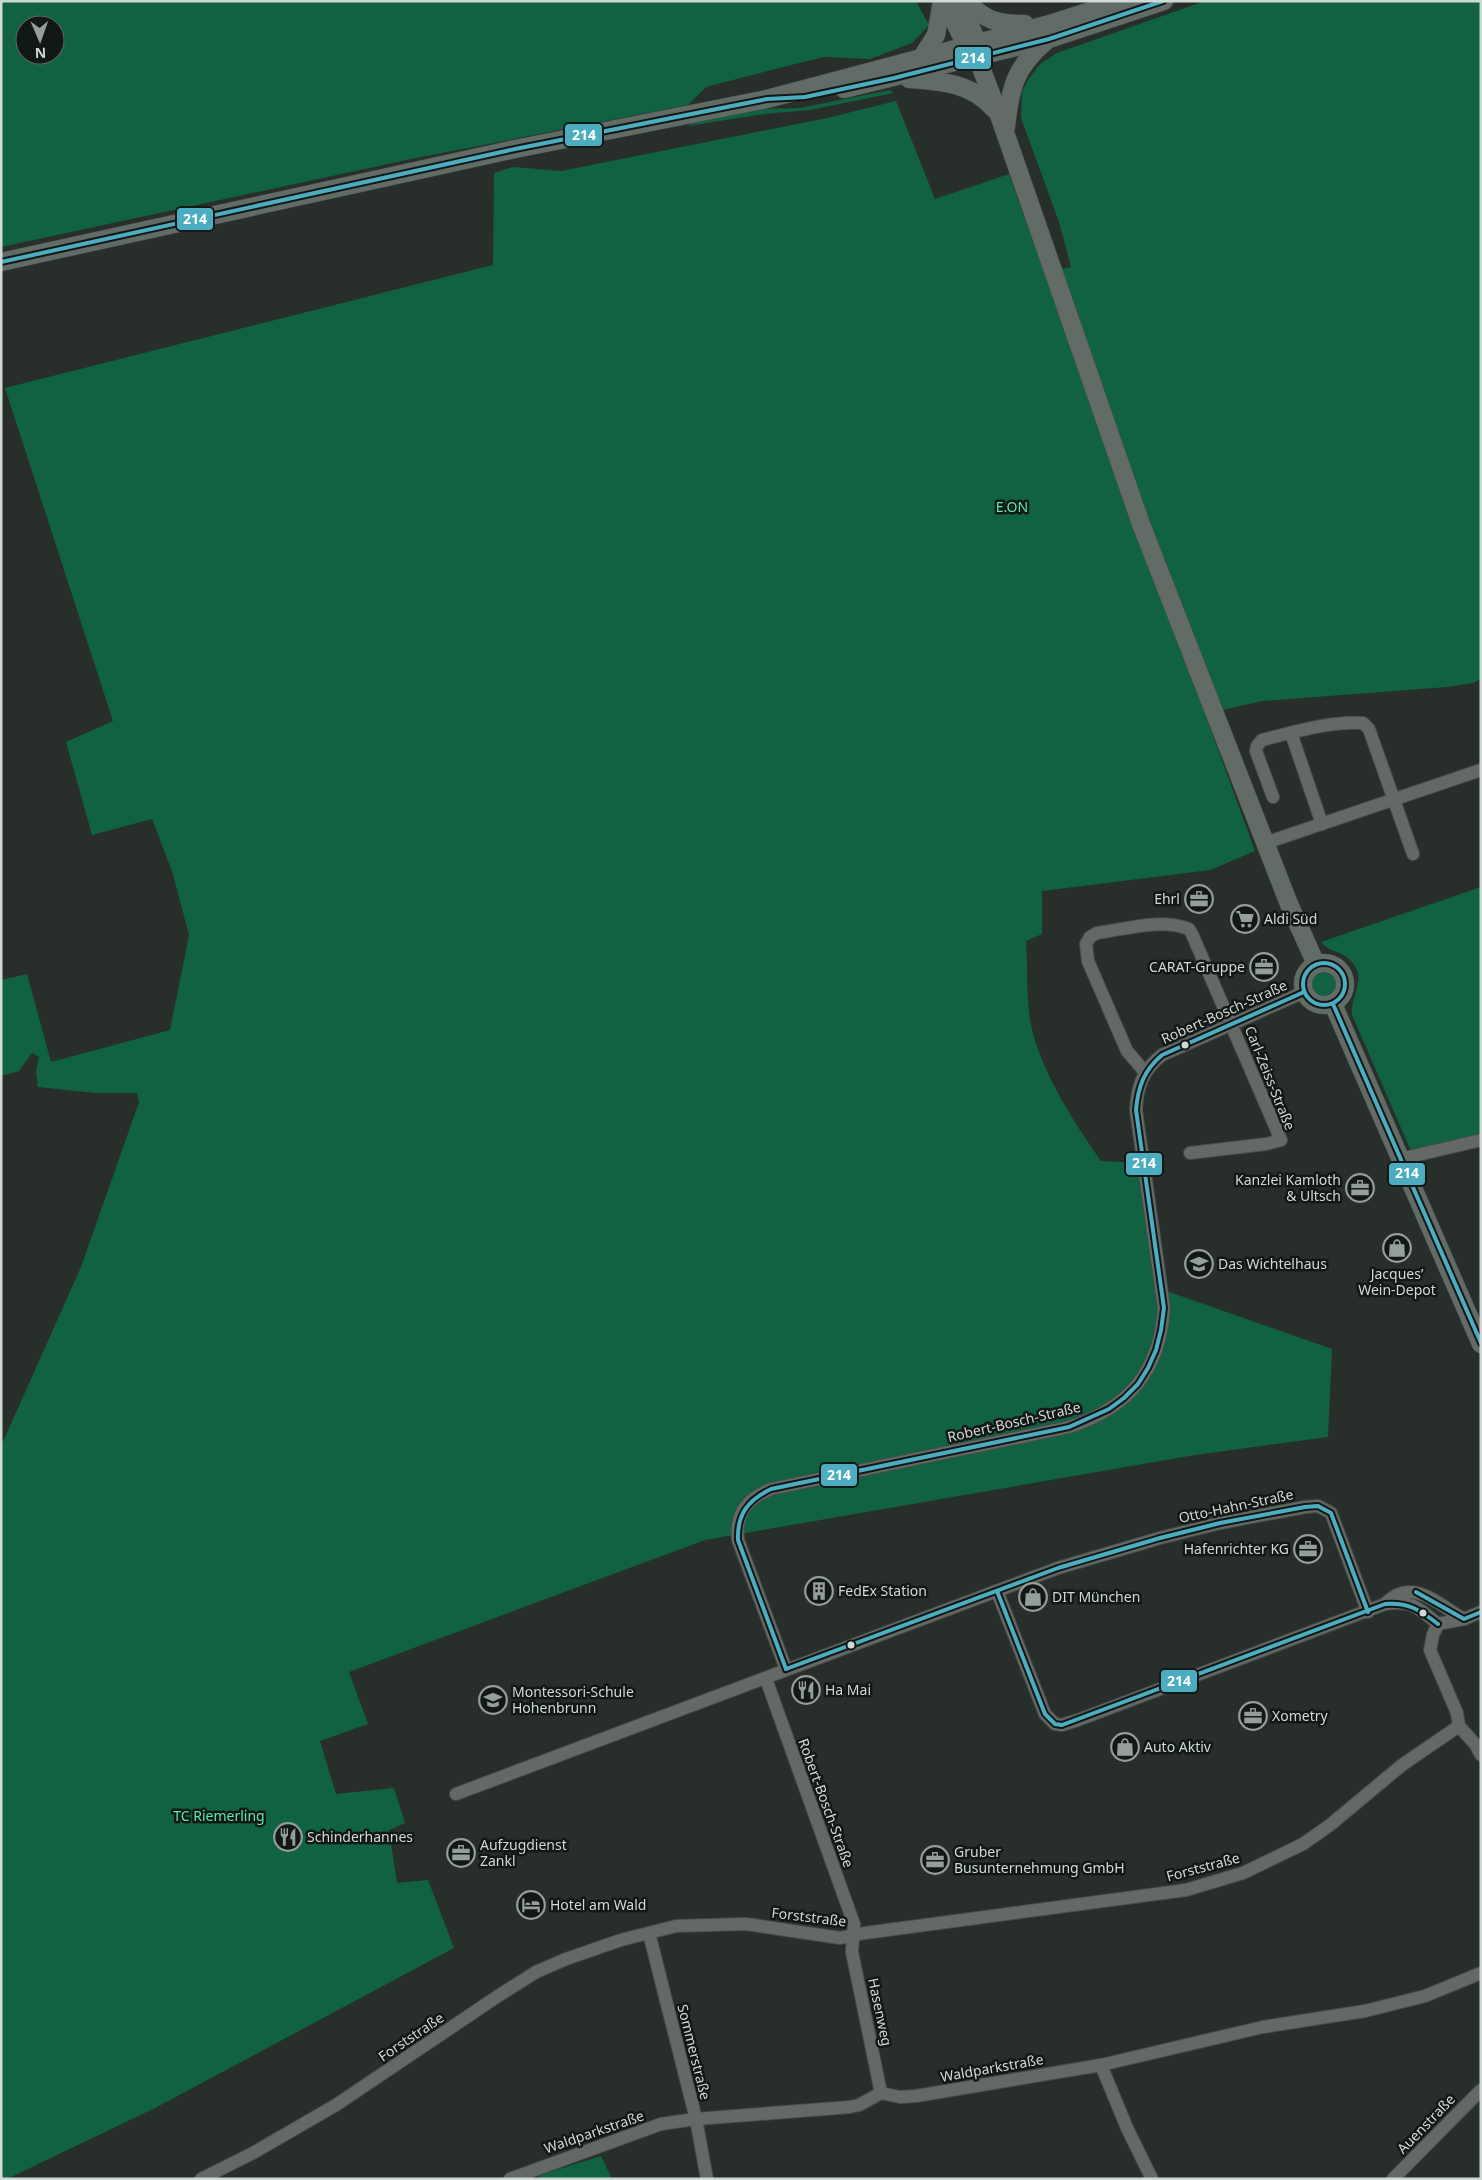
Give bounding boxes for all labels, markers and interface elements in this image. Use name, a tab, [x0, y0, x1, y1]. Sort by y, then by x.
north arrow	[15, 15, 65, 65]
text: N	[34, 44, 46, 63]
line badge: 214	[954, 46, 992, 70]
text: 214	[961, 48, 985, 67]
line badge: 214	[564, 123, 603, 147]
text: 214	[572, 125, 596, 144]
line badge: 214	[176, 207, 214, 231]
text: 214	[183, 209, 207, 228]
park label: E.ON	[996, 497, 1028, 516]
office icon: Ehrl	[1184, 884, 1214, 914]
place label: Ehrl	[1154, 889, 1180, 908]
supermarket icon: Aldi Süd	[1230, 904, 1260, 934]
place label: Aldi Süd	[1264, 909, 1317, 928]
office icon: CARAT-Gruppe	[1249, 952, 1279, 982]
place label: CARAT-Gruppe	[1149, 957, 1245, 976]
street label: Robert-Bosch-Straße	[1158, 975, 1290, 1048]
street label: Carl-Zeiss-Straße	[1241, 1023, 1300, 1133]
unlabelled marker	[1180, 1040, 1190, 1050]
line badge: 214	[1125, 1152, 1163, 1176]
text: 214	[1132, 1153, 1156, 1172]
line badge: 214	[1388, 1162, 1426, 1186]
text: 214	[1395, 1163, 1419, 1182]
place label: Kanzlei Kamloth & Ultsch	[1235, 1170, 1341, 1205]
office icon: Kanzlei Kamloth & Ultsch	[1345, 1173, 1375, 1203]
shop icon: Jacques’ Wein-Depot	[1382, 1233, 1412, 1263]
school or university icon: Das Wichtelhaus	[1184, 1249, 1214, 1279]
place label: Das Wichtelhaus	[1218, 1254, 1327, 1273]
place label: Jacques’ Wein-Depot	[1358, 1264, 1436, 1299]
street label: Robert-Bosch-Straße	[945, 1397, 1082, 1446]
line badge: 214	[820, 1463, 858, 1487]
text: 214	[827, 1465, 851, 1484]
street label: Otto-Hahn-Straße	[1177, 1484, 1295, 1527]
office icon: Hafenrichter KG	[1293, 1534, 1323, 1564]
place label: Hafenrichter KG	[1184, 1539, 1289, 1558]
building icon: FedEx Station	[804, 1576, 834, 1606]
place label: FedEx Station	[838, 1581, 927, 1600]
shop icon: DIT München	[1018, 1582, 1048, 1612]
place label: DIT München	[1052, 1587, 1140, 1606]
unlabelled marker	[1418, 1608, 1428, 1618]
unlabelled marker	[846, 1640, 856, 1650]
line badge: 214	[1160, 1669, 1198, 1693]
text: 214	[1167, 1671, 1191, 1690]
restaurant icon: Ha Mai	[791, 1675, 821, 1705]
place label: Ha Mai	[825, 1680, 871, 1699]
place label: Montessori-Schule Hohenbrunn	[512, 1682, 634, 1717]
school or university icon: Montessori-Schule Hohenbrunn	[478, 1685, 508, 1715]
office icon: Xometry	[1238, 1701, 1268, 1731]
place label: Xometry	[1272, 1706, 1328, 1725]
shop icon: Auto Aktiv	[1110, 1732, 1140, 1762]
street label: Robert-Bosch-Straße	[794, 1736, 859, 1870]
place label: Auto Aktiv	[1144, 1737, 1212, 1756]
park label: TC Riemerling	[173, 1806, 265, 1825]
restaurant icon: Schinderhannes	[273, 1822, 303, 1852]
place label: Schinderhannes	[307, 1827, 413, 1846]
place label: Aufzugdienst Zankl	[480, 1835, 567, 1870]
office icon: Aufzugdienst Zankl	[446, 1838, 476, 1868]
place label: Gruber Busunternehmung GmbH	[954, 1842, 1125, 1877]
office icon: Gruber Busunternehmung GmbH	[920, 1845, 950, 1875]
street label: Forststraße	[1164, 1848, 1242, 1885]
hotel icon: Hotel am Wald	[516, 1890, 546, 1920]
place label: Hotel am Wald	[550, 1895, 646, 1914]
street label: Forststraße	[771, 1902, 848, 1931]
street label: Hasenweg	[864, 1976, 897, 2048]
street label: Sommerstraße	[673, 2002, 716, 2102]
street label: Forststraße	[374, 2008, 447, 2065]
street label: Waldparkstraße	[939, 2049, 1045, 2086]
street label: Auenstraße	[1392, 2090, 1459, 2158]
street label: Waldparkstraße	[541, 2106, 646, 2158]

